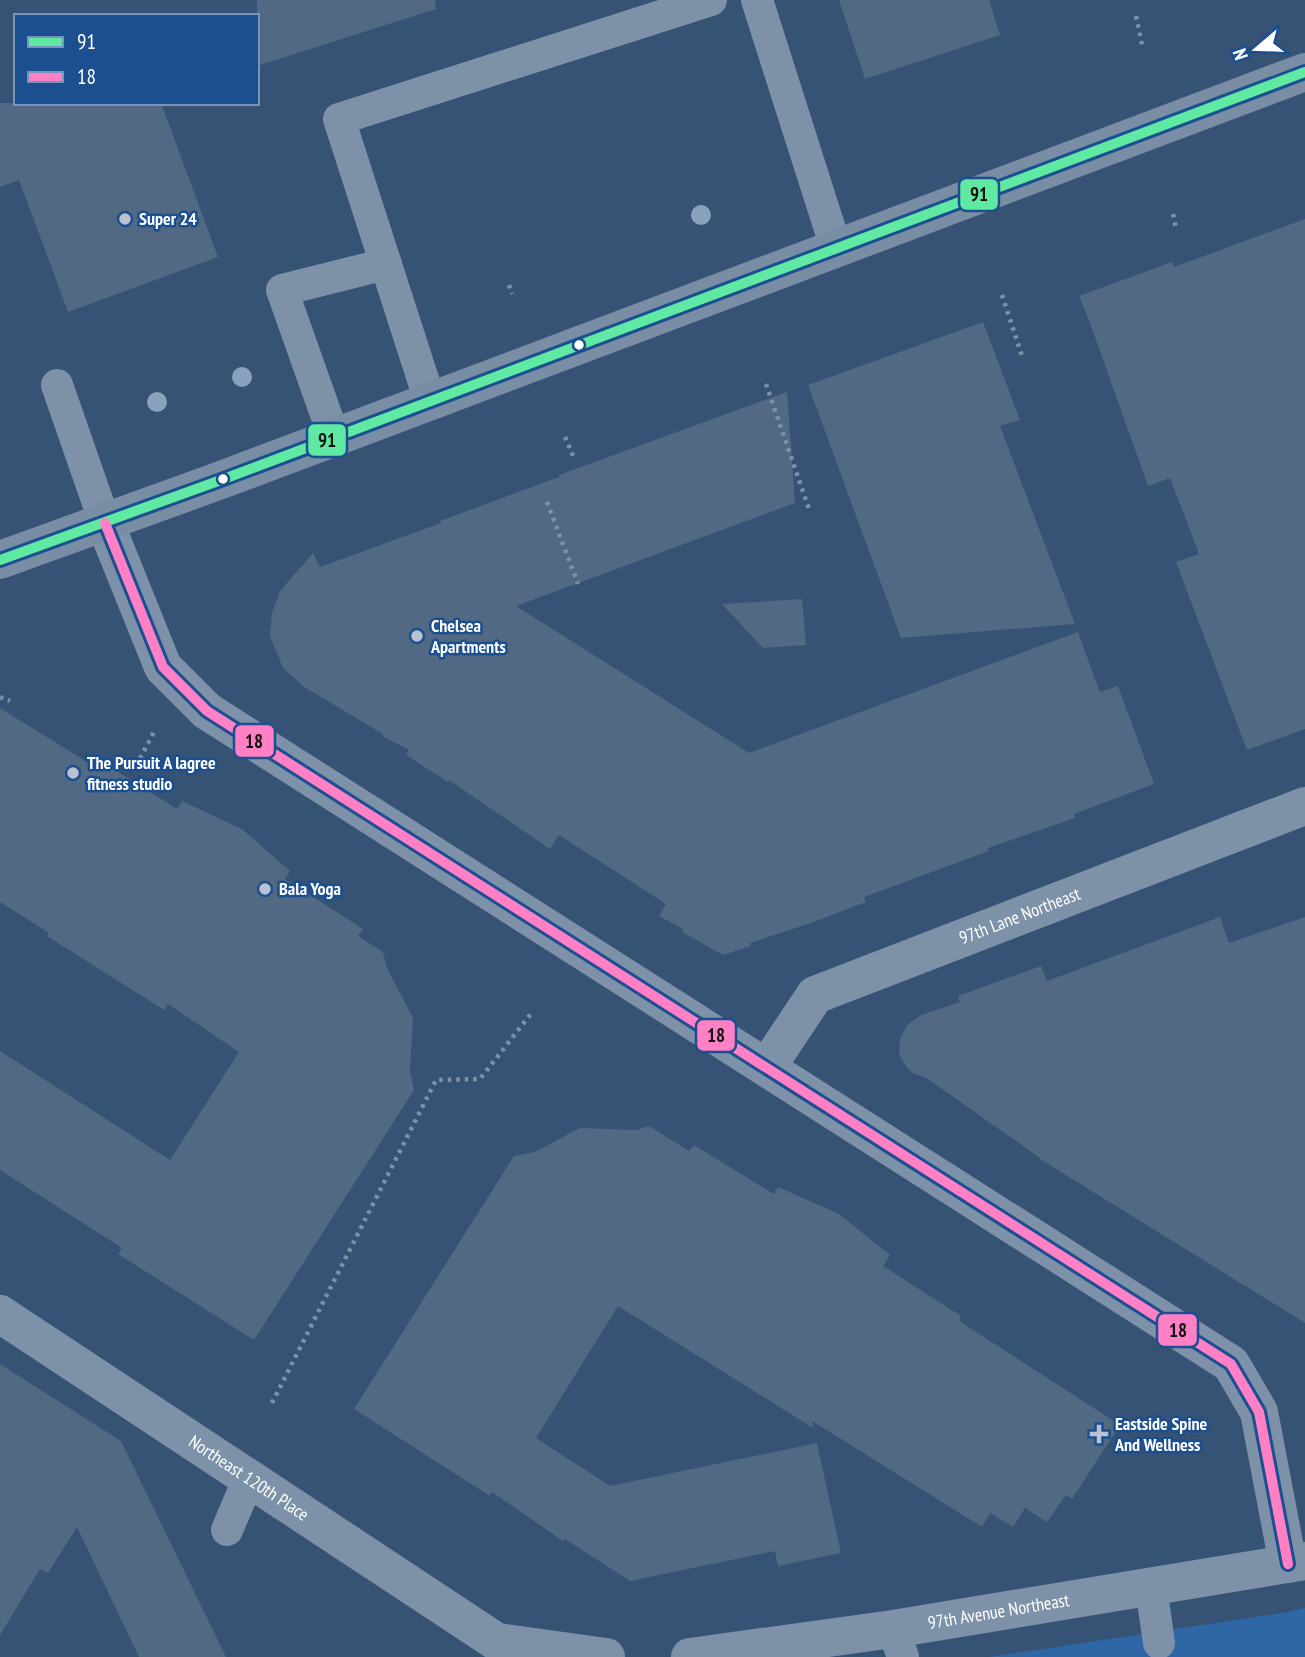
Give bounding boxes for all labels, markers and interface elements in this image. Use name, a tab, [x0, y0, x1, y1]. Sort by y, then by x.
legend	[14, 14, 259, 105]
north arrow	[1221, 14, 1291, 84]
text: 91	[77, 28, 96, 55]
text: N	[1227, 46, 1253, 63]
text: 18	[77, 63, 96, 90]
line badge: 91	[959, 178, 999, 211]
text: 91	[970, 182, 988, 206]
place label: Super 24	[139, 207, 197, 230]
marker: Super 24	[117, 211, 133, 227]
unlabelled marker	[572, 338, 586, 352]
line badge: 91	[307, 423, 347, 457]
text: 91	[318, 428, 336, 452]
unlabelled marker	[216, 472, 230, 486]
place label: Chelsea Apartments	[430, 614, 506, 658]
marker: Chelsea Apartments	[409, 628, 425, 644]
line badge: 18	[234, 724, 275, 758]
text: 18	[245, 729, 263, 753]
place label: The Pursuit A lagree fitness studio	[87, 751, 216, 795]
marker: The Pursuit A lagree fitness studio	[65, 765, 81, 781]
place label: Bala Yoga	[279, 877, 341, 900]
marker: Bala Yoga	[257, 881, 273, 897]
street label: 97th Lane Northeast	[956, 882, 1083, 949]
line badge: 18	[696, 1019, 736, 1052]
text: 18	[707, 1023, 725, 1047]
line badge: 18	[1157, 1313, 1198, 1347]
text: 18	[1169, 1318, 1187, 1342]
place label: Eastside Spine And Wellness	[1114, 1412, 1208, 1456]
marker: Eastside Spine And Wellness	[1089, 1424, 1109, 1444]
street label: Northeast 120th Place	[185, 1430, 313, 1526]
street label: 97th Avenue Northeast	[926, 1588, 1071, 1634]

